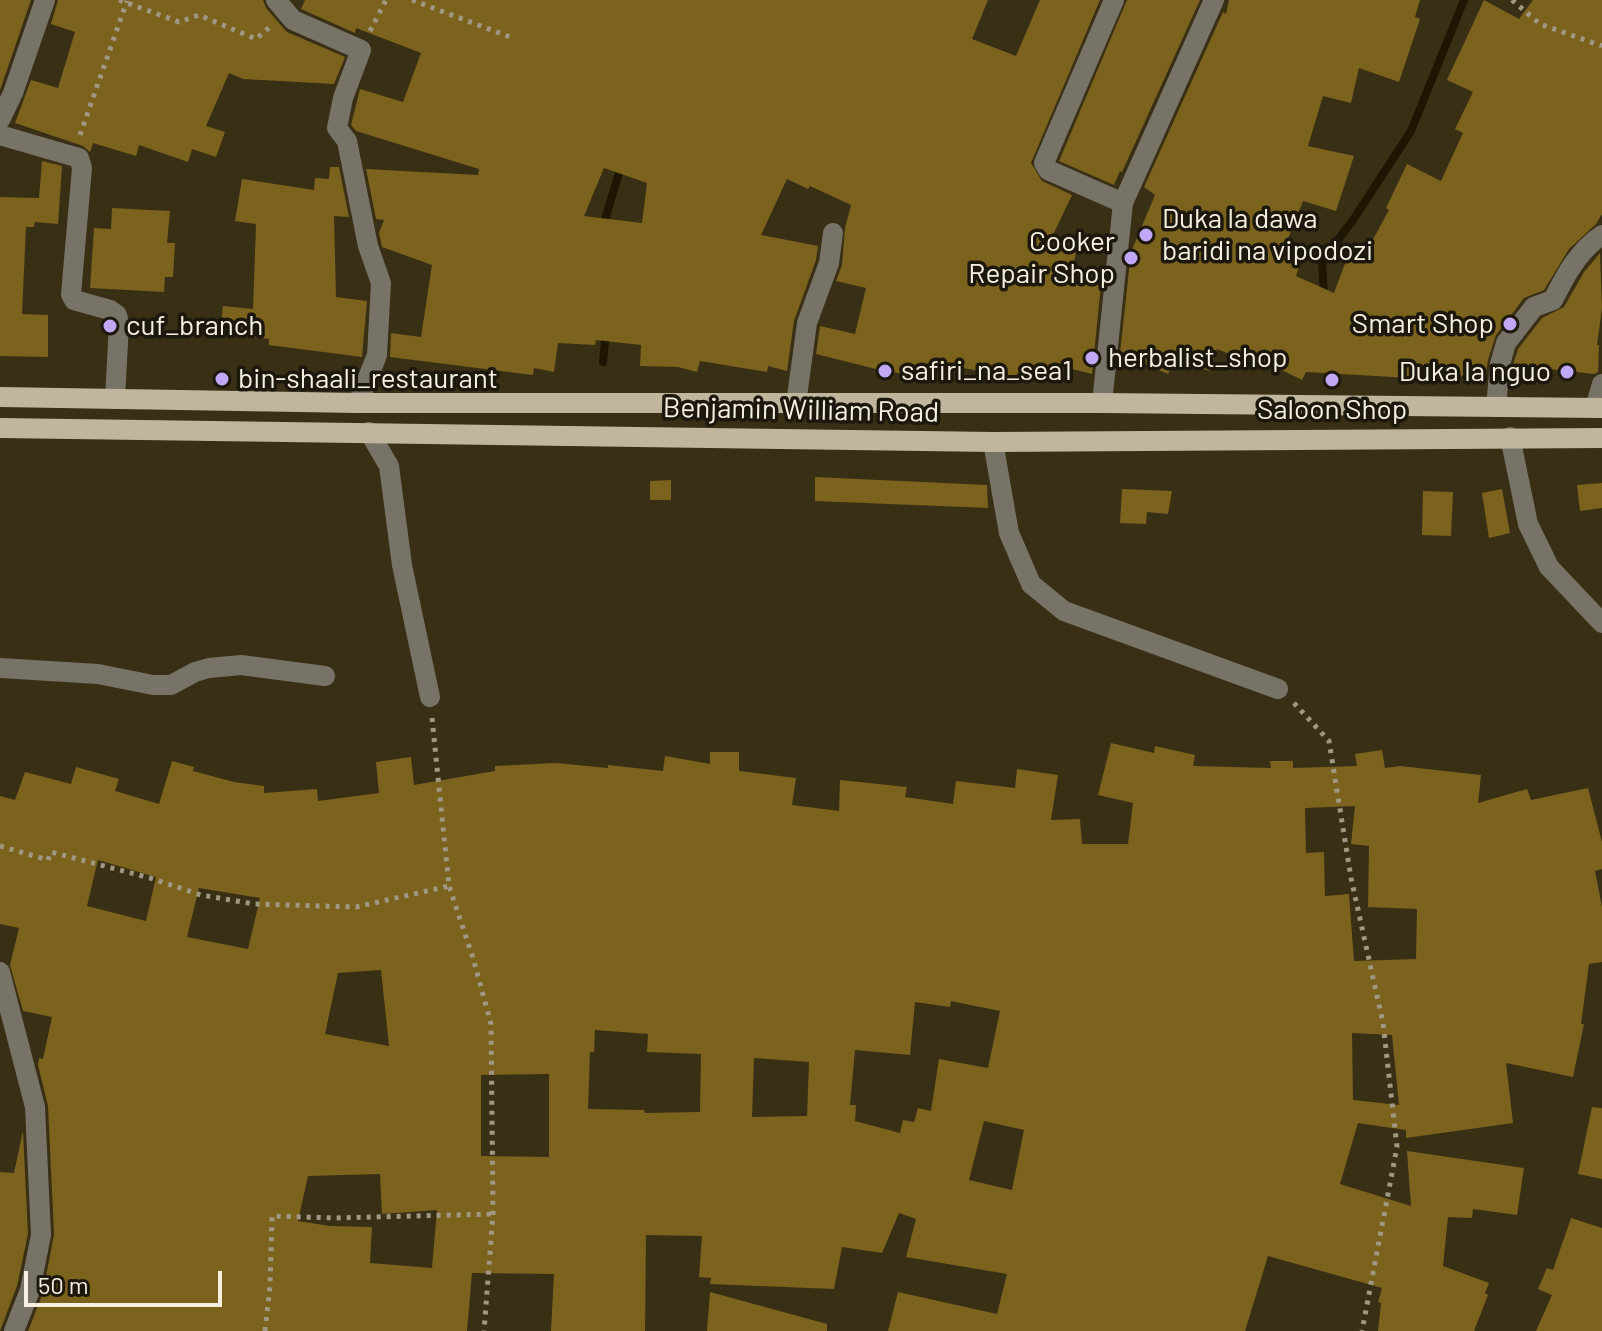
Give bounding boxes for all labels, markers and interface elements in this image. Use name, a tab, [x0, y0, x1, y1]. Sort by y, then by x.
place label: Duka la dawa baridi na vipodozi	[1162, 202, 1373, 268]
place label: Cooker Repair Shop	[968, 225, 1115, 291]
marker: Duka la dawa baridi na vipodozi	[1137, 226, 1155, 244]
marker: Cooker Repair Shop	[1122, 249, 1140, 267]
place label: Smart Shop	[1352, 307, 1494, 341]
place label: cuf_branch	[126, 309, 263, 343]
marker: Smart Shop	[1501, 315, 1519, 333]
marker: cuf_branch	[101, 317, 119, 335]
place label: herbalist_shop	[1108, 341, 1287, 375]
marker: herbalist_shop	[1083, 349, 1101, 367]
place label: safiri_na_sea1	[901, 354, 1072, 388]
place label: Duka la nguo	[1399, 355, 1551, 389]
place label: bin-shaali_restaurant	[238, 362, 498, 396]
marker: safiri_na_sea1	[876, 362, 894, 380]
marker: Duka la nguo	[1558, 363, 1576, 381]
marker: bin-shaali_restaurant	[213, 370, 231, 388]
marker: Saloon Shop	[1323, 371, 1341, 389]
street label: Benjamin William Road	[663, 391, 939, 429]
place label: Saloon Shop	[1257, 393, 1407, 427]
scale bar	[28, 1255, 226, 1305]
text: 50 m	[38, 1270, 89, 1299]

